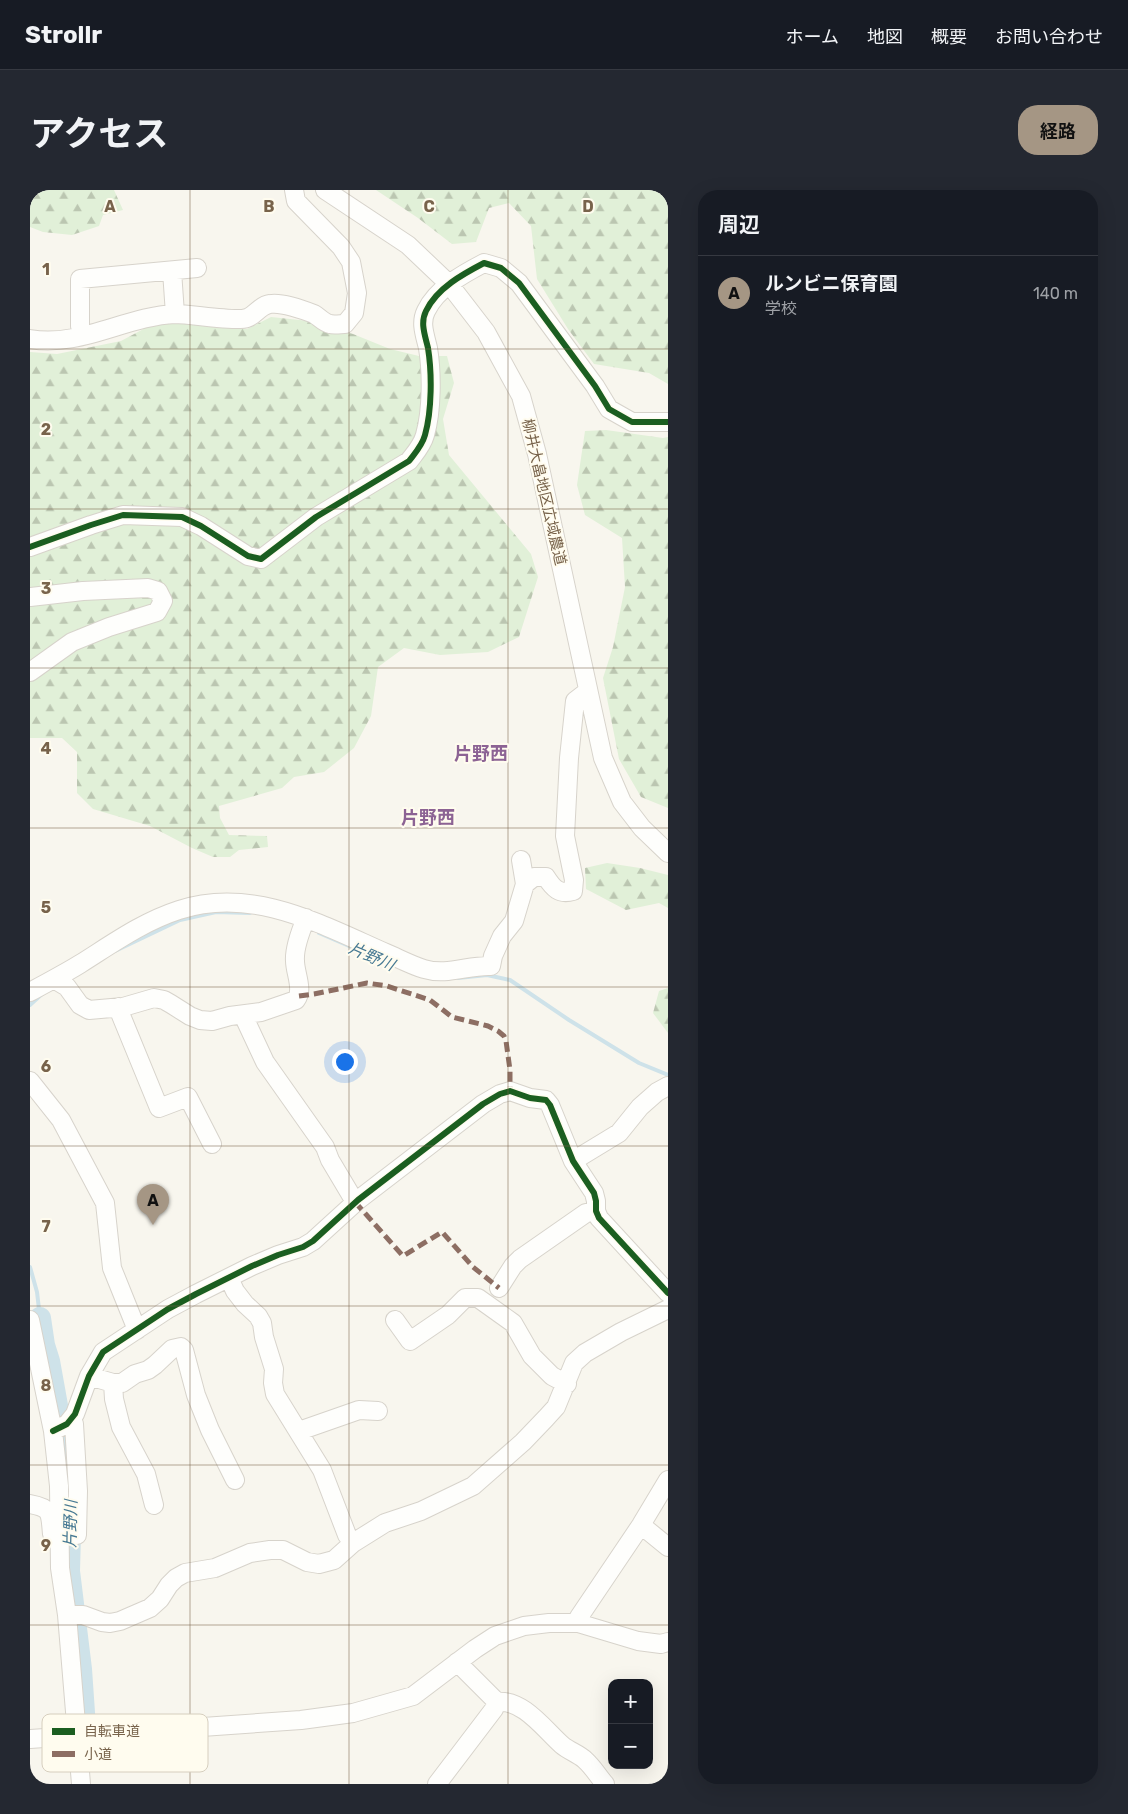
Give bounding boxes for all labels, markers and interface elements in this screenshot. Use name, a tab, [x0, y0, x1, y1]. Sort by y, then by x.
text: Strollr	[25, 21, 102, 49]
text: ホーム	[786, 26, 839, 48]
text: 地図	[867, 26, 903, 48]
text: 概要	[931, 26, 967, 48]
text: お問い合わせ	[995, 26, 1103, 48]
button: 経路	[1018, 105, 1098, 155]
text: アクセス	[30, 113, 168, 155]
text: A	[104, 197, 116, 216]
text: B	[263, 197, 275, 216]
text: C	[423, 197, 435, 216]
text: D	[582, 197, 594, 216]
text: 周辺	[718, 212, 760, 237]
text: 1	[42, 260, 50, 279]
text: ルンビニ保育園	[765, 272, 898, 295]
text: A	[728, 284, 740, 303]
text: 140 m	[1033, 284, 1078, 303]
text: 学校	[765, 299, 797, 318]
street label: 柳井大畠地区広域農道	[518, 417, 570, 567]
text: 2	[41, 420, 51, 439]
text: 3	[41, 579, 51, 598]
text: 4	[41, 739, 52, 758]
district label: 片野西	[454, 743, 508, 765]
district label: 片野西	[401, 807, 455, 829]
text: 5	[41, 898, 51, 917]
water label: 片野川	[346, 938, 399, 975]
your location	[332, 1049, 358, 1075]
text: 6	[41, 1057, 51, 1076]
pin: A	[137, 1184, 169, 1225]
text: 7	[41, 1217, 51, 1236]
text: 8	[41, 1376, 52, 1395]
water label: 片野川	[61, 1498, 80, 1548]
text: 9	[41, 1536, 51, 1555]
map controls	[608, 1679, 653, 1769]
button: +	[608, 1679, 653, 1724]
legend	[42, 1714, 208, 1772]
text: 自転車道	[84, 1723, 140, 1740]
button: −	[608, 1724, 653, 1769]
text: 小道	[84, 1746, 112, 1763]

